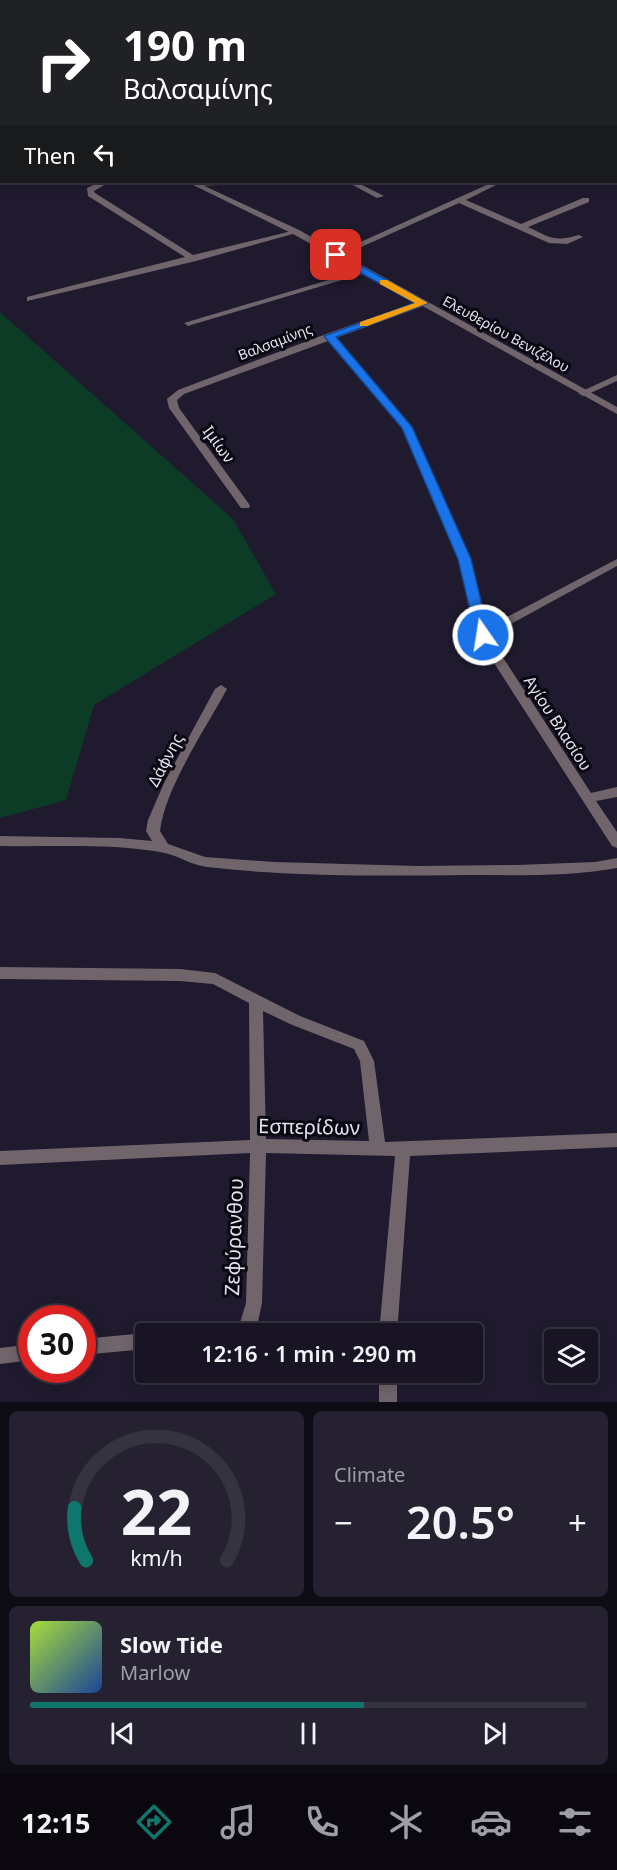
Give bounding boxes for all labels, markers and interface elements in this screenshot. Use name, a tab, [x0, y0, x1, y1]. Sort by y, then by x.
text: 190 m	[123, 16, 247, 73]
icon: right	[24, 24, 102, 102]
text: Βαλσαμίνης	[123, 70, 273, 107]
icon: left	[88, 138, 121, 171]
text: Then	[24, 140, 76, 170]
pin	[310, 229, 361, 280]
icon: arrive	[319, 238, 352, 271]
street label: Ελευθερίου Βενιζέλου	[439, 291, 573, 376]
street label: Βαλσαμίνης	[235, 319, 315, 364]
street label: Ιμίων	[198, 421, 240, 467]
position arrow	[451, 603, 515, 667]
street label: Αγίου Βλασίου	[519, 671, 597, 775]
street label: Δάφνης	[142, 729, 188, 790]
street label: Εσπερίδων	[258, 1112, 360, 1141]
street label: Ζεφύρανθου	[218, 1178, 249, 1296]
speed limit sign: 30	[18, 1305, 96, 1383]
map controls	[544, 1329, 598, 1383]
button: layers	[544, 1329, 598, 1383]
text: 12:16 · 1 min · 290 m	[201, 1338, 417, 1368]
text: Climate	[334, 1461, 405, 1488]
text: 22	[121, 1468, 192, 1553]
text: 20.5°	[406, 1491, 515, 1552]
text: −	[334, 1500, 353, 1545]
text: +	[568, 1500, 587, 1545]
text: km/h	[130, 1543, 183, 1572]
text: Slow Tide	[120, 1629, 223, 1659]
text: Marlow	[120, 1659, 190, 1686]
icon: previous	[106, 1717, 139, 1750]
icon: pause	[292, 1717, 325, 1750]
icon: next	[478, 1717, 511, 1750]
icon: directions	[133, 1801, 175, 1843]
icon: music	[217, 1801, 259, 1843]
icon: phone	[301, 1801, 343, 1843]
icon: climate	[385, 1801, 427, 1843]
icon: car	[470, 1801, 512, 1843]
icon: filters	[554, 1801, 596, 1843]
text: 12:15	[21, 1804, 90, 1841]

